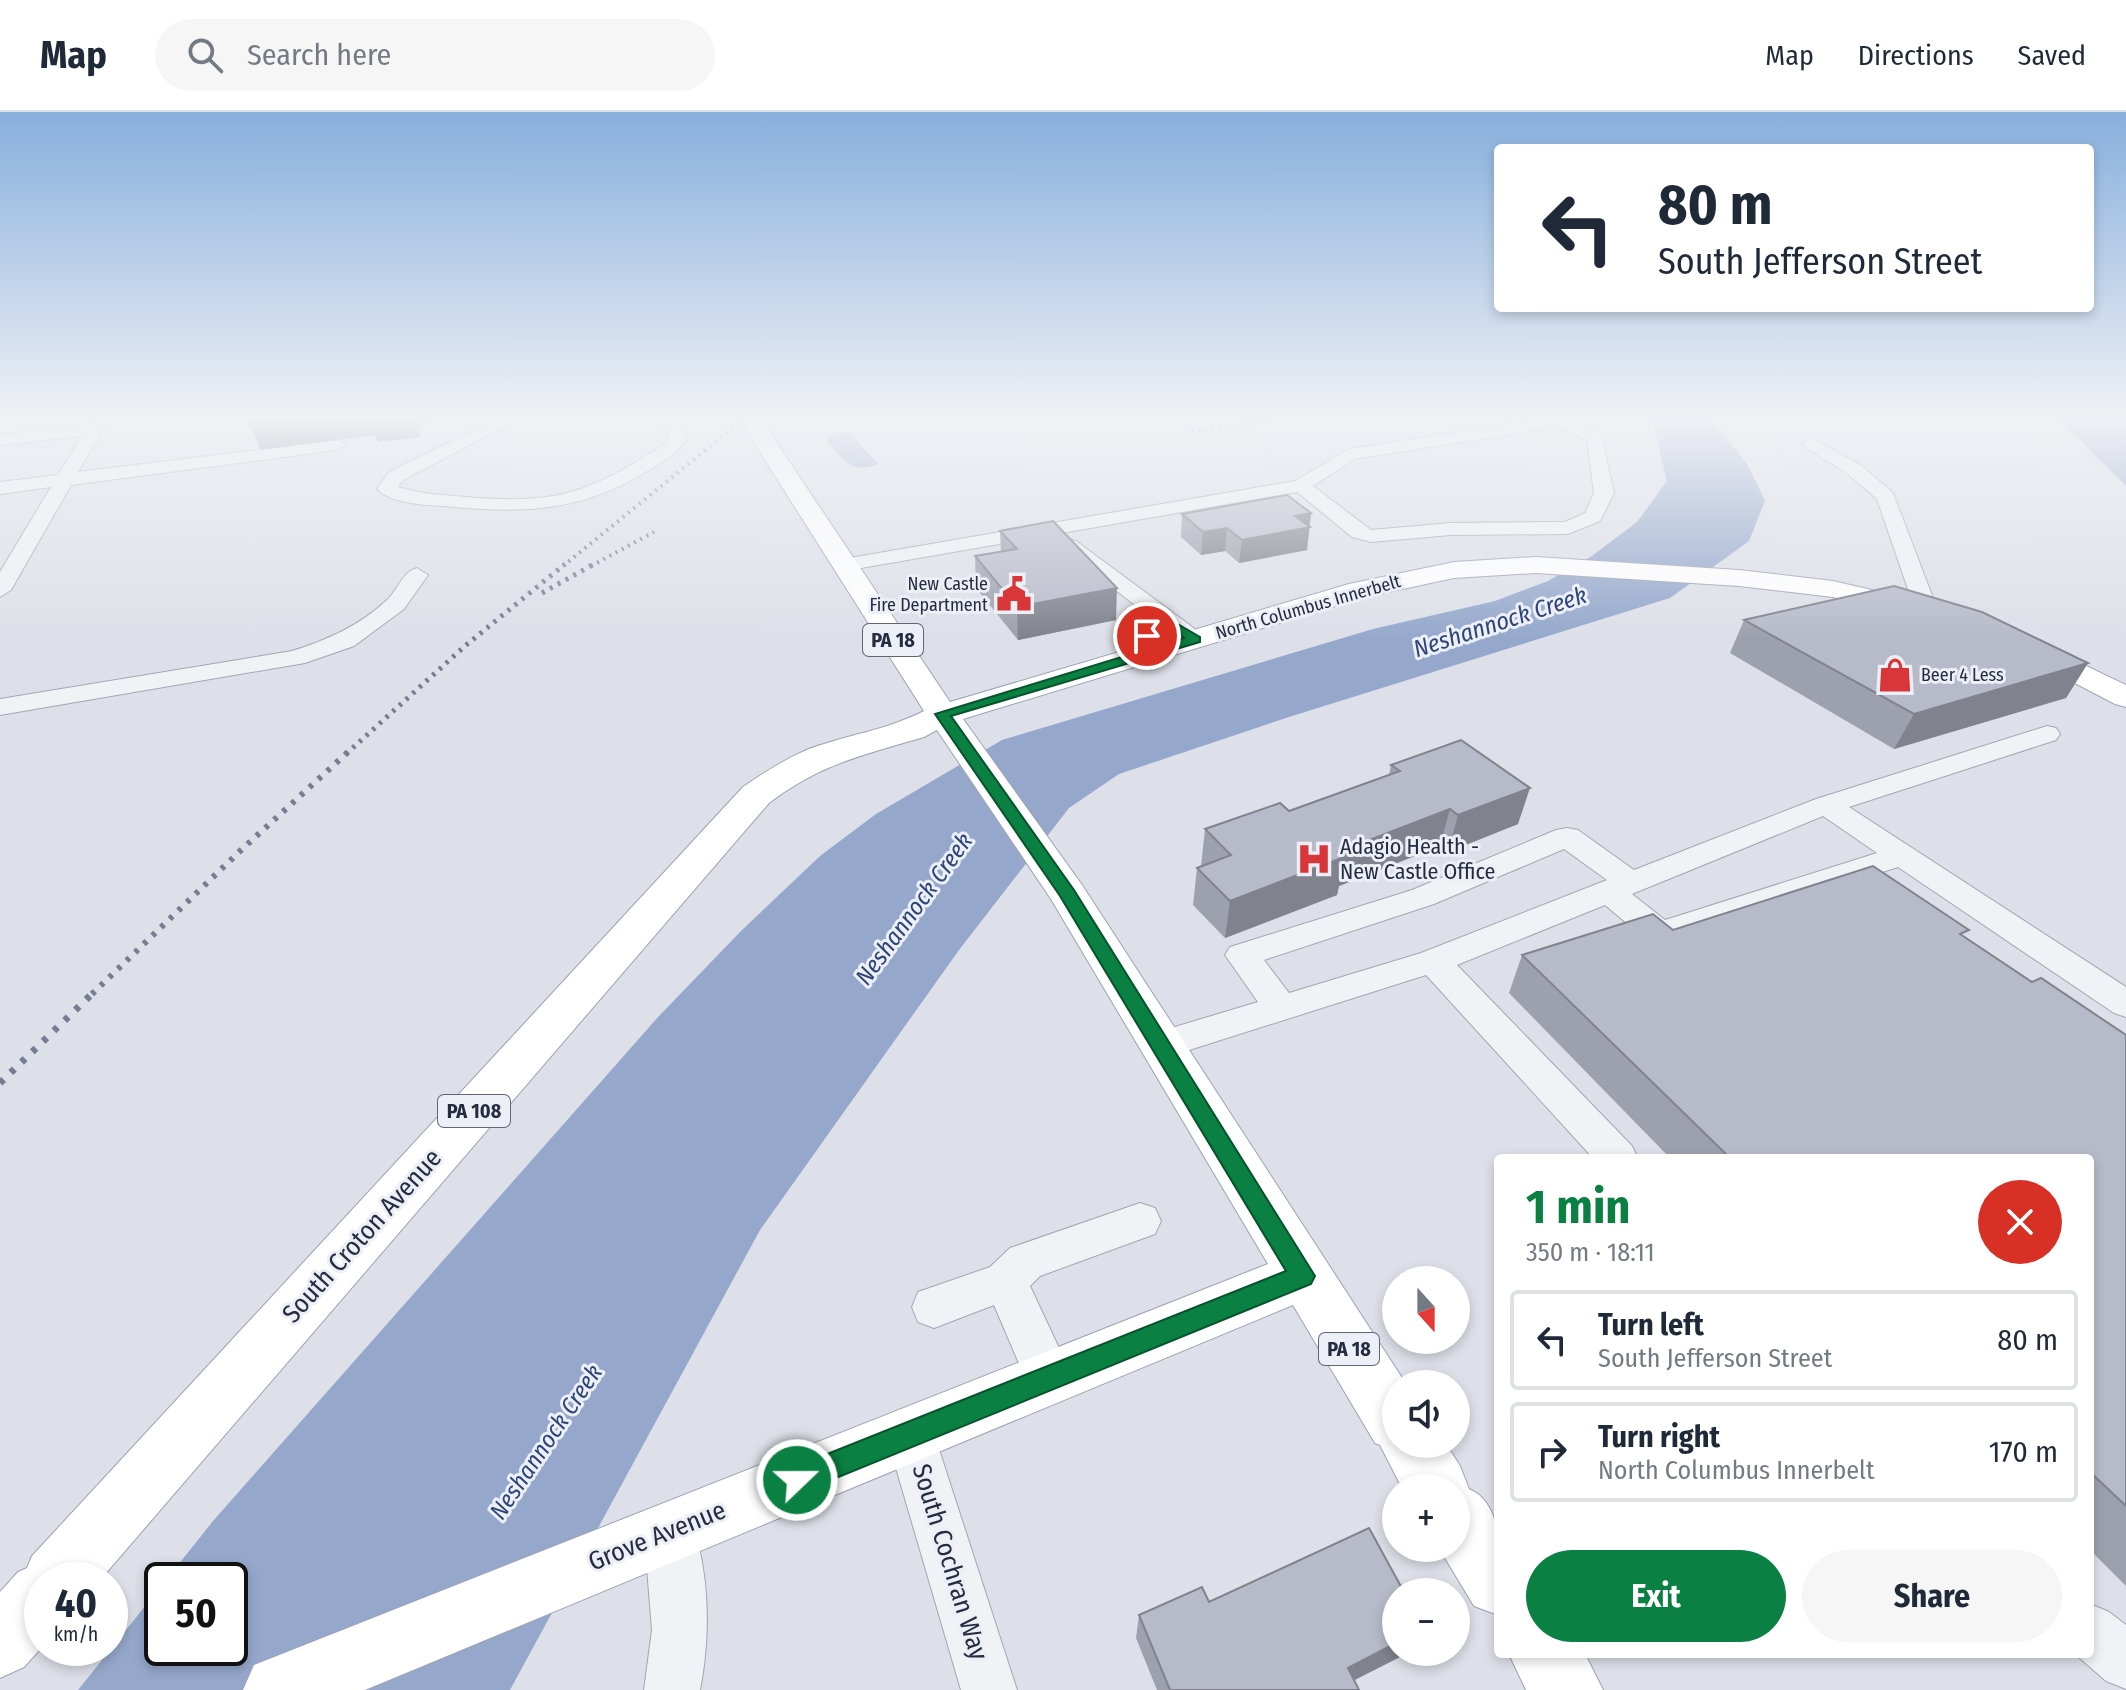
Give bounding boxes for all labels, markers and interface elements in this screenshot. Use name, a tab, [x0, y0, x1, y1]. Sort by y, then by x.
search box	[155, 19, 715, 91]
text: Map	[40, 32, 107, 78]
icon: search	[183, 33, 227, 77]
text: Search here	[247, 37, 391, 73]
text: Map	[1765, 39, 1814, 72]
text: Directions	[1858, 39, 1974, 72]
text: Saved	[2018, 39, 2086, 72]
text: 80 m	[1658, 172, 1773, 239]
icon: left	[1526, 176, 1630, 280]
text: South Jefferson Street	[1658, 240, 1982, 284]
street label: North Columbus Innerbelt	[1213, 570, 1403, 644]
place label: New Castle Fire Department	[869, 573, 988, 616]
public building icon: New Castle Fire Department	[995, 575, 1033, 613]
water label: Neshannock Creek	[1410, 581, 1590, 663]
pin	[1113, 602, 1181, 670]
icon: arrive	[1125, 614, 1169, 658]
road number: PA 18	[863, 624, 923, 656]
shop icon: Beer 4 Less	[1876, 656, 1914, 694]
place label: Beer 4 Less	[1921, 664, 2004, 686]
water label: Neshannock Creek	[850, 828, 978, 990]
place label: Adagio Health - New Castle Office	[1340, 833, 1495, 885]
hospital icon: Adagio Health - New Castle Office	[1295, 840, 1333, 878]
road number: PA 108	[438, 1095, 510, 1127]
street label: South Croton Avenue	[276, 1143, 448, 1329]
text: 1 min	[1526, 1178, 1631, 1236]
button: close	[1978, 1180, 2062, 1264]
text: 350 m · 18:11	[1526, 1237, 1655, 1268]
north arrow	[1382, 1266, 1470, 1354]
map controls	[1382, 1266, 1470, 1666]
text: Turn left	[1598, 1307, 1704, 1343]
icon: left	[1530, 1318, 1574, 1362]
text: 80 m	[1997, 1322, 2058, 1358]
road number: PA 18	[1319, 1333, 1379, 1365]
text: South Jefferson Street	[1598, 1343, 1832, 1374]
water label: Neshannock Creek	[484, 1359, 608, 1525]
button: sound	[1382, 1370, 1470, 1458]
text: Turn right	[1598, 1419, 1720, 1455]
icon: right	[1530, 1430, 1574, 1474]
text: 170 m	[1989, 1434, 2058, 1470]
position arrow	[755, 1438, 839, 1522]
text: North Columbus Innerbelt	[1598, 1455, 1874, 1486]
street label: South Cochran Way	[905, 1460, 995, 1664]
button: +	[1382, 1474, 1470, 1562]
street label: Grove Avenue	[584, 1494, 730, 1578]
button: Exit	[1526, 1550, 1786, 1642]
button: Share	[1802, 1550, 2062, 1642]
speed limit sign: 50	[144, 1562, 248, 1666]
button: −	[1382, 1578, 1470, 1666]
text: 40	[55, 1580, 97, 1628]
text: km/h	[54, 1622, 98, 1646]

